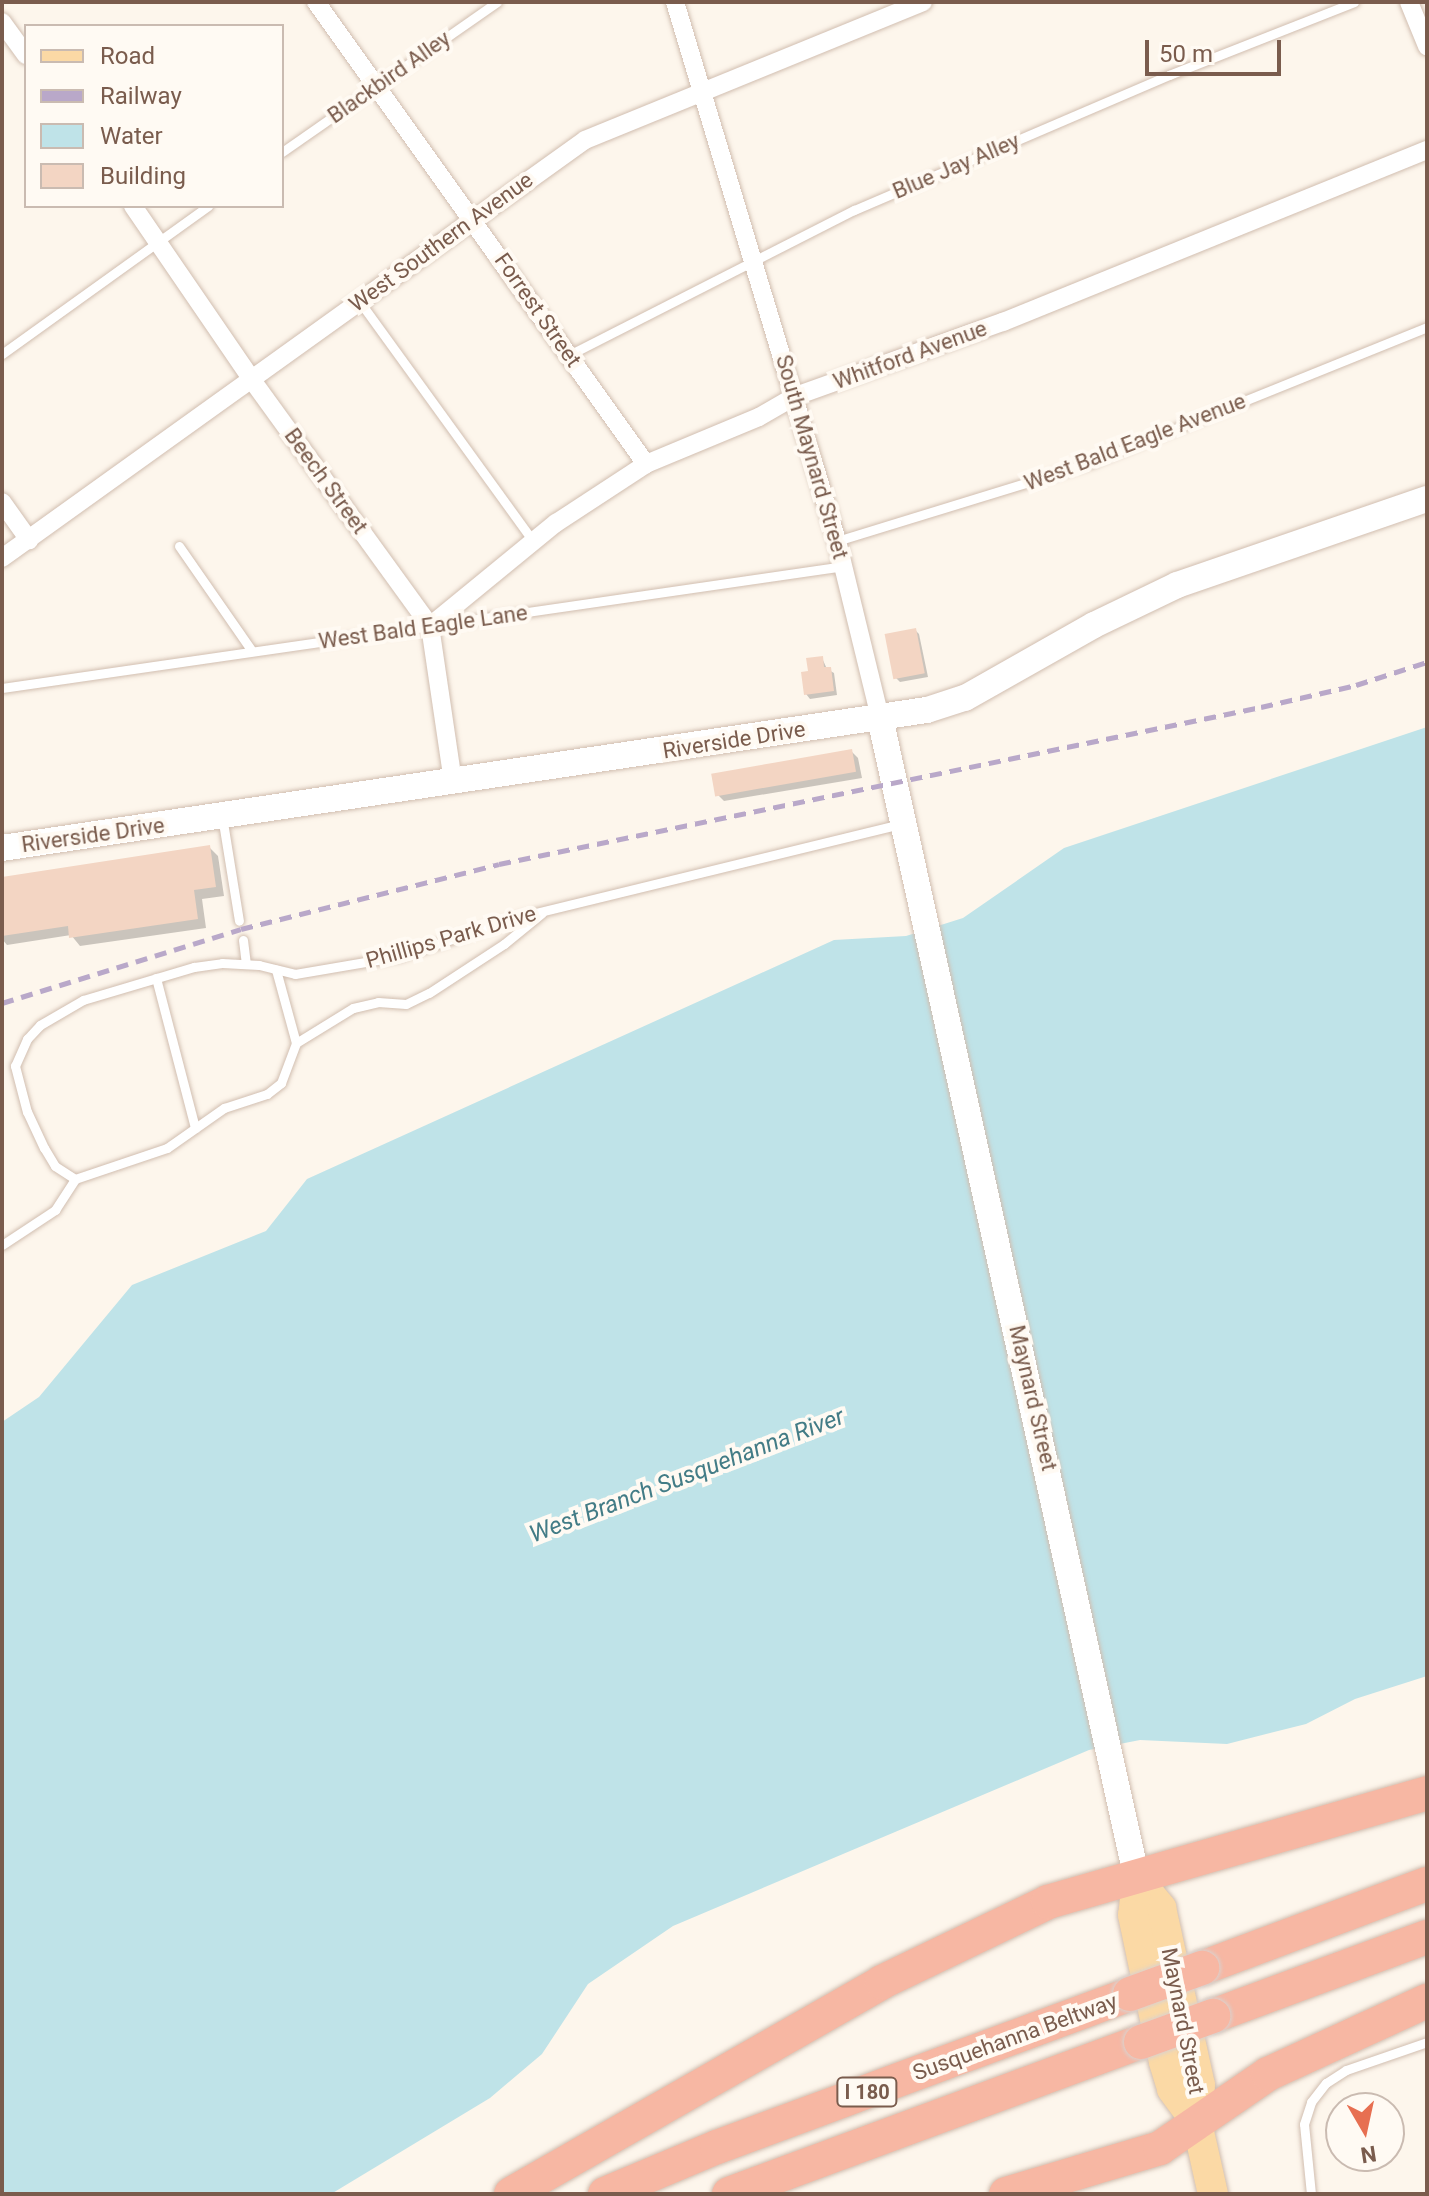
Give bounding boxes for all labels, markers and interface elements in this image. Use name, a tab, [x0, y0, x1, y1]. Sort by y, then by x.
legend	[24, 24, 284, 208]
scale bar	[1149, 24, 1285, 74]
street label: Blackbird Alley	[323, 25, 455, 129]
text: 50 m	[1159, 40, 1213, 68]
text: Road	[100, 42, 155, 70]
text: Railway	[100, 82, 182, 110]
text: Water	[100, 122, 163, 150]
street label: Blue Jay Alley	[889, 127, 1023, 205]
text: Building	[100, 162, 186, 190]
street label: West Southern Avenue	[344, 166, 538, 318]
street label: Forrest Street	[489, 248, 587, 372]
street label: Whitford Avenue	[830, 315, 990, 395]
street label: South Maynard Street	[770, 352, 854, 562]
street label: West Bald Eagle Avenue	[1021, 388, 1249, 496]
street label: Beech Street	[279, 423, 373, 539]
street label: West Bald Eagle Lane	[317, 599, 529, 655]
street label: Riverside Drive	[661, 716, 807, 764]
street label: Riverside Drive	[20, 812, 166, 858]
street label: Phillips Park Drive	[363, 900, 539, 974]
street label: Maynard Street	[1003, 1323, 1063, 1473]
water label: West Branch Susquehanna River	[526, 1403, 848, 1549]
street label: Maynard Street	[1156, 1946, 1210, 2096]
street label: Susquehanna Beltway	[909, 1988, 1121, 2086]
road number: I 180	[835, 2076, 899, 2108]
north arrow	[1325, 2092, 1405, 2172]
text: N	[1359, 2141, 1378, 2168]

